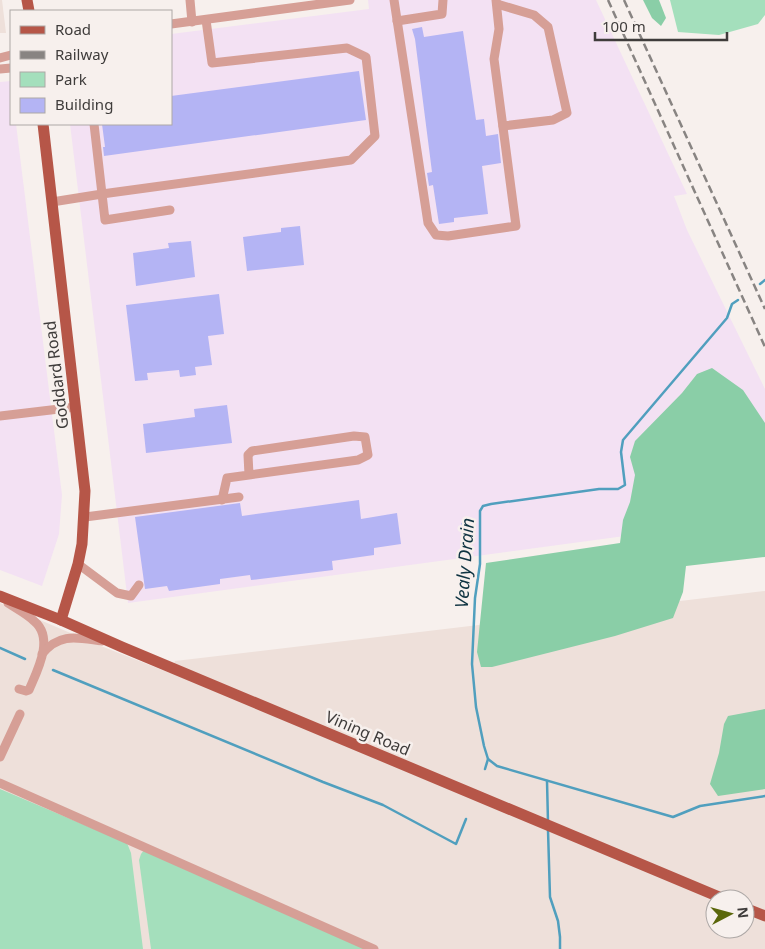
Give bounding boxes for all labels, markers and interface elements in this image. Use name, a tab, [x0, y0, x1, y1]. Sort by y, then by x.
legend	[10, 10, 172, 125]
scale bar	[595, 10, 728, 42]
text: 100 m	[602, 16, 646, 36]
text: Road	[55, 19, 91, 39]
text: Railway	[55, 44, 109, 64]
text: Park	[55, 69, 87, 89]
text: Building	[55, 94, 113, 114]
street label: Goddard Road	[38, 320, 74, 430]
water label: Vealy Drain	[449, 517, 479, 609]
street label: Vining Road	[322, 705, 414, 761]
north arrow	[705, 889, 755, 939]
text: N	[733, 906, 753, 919]

